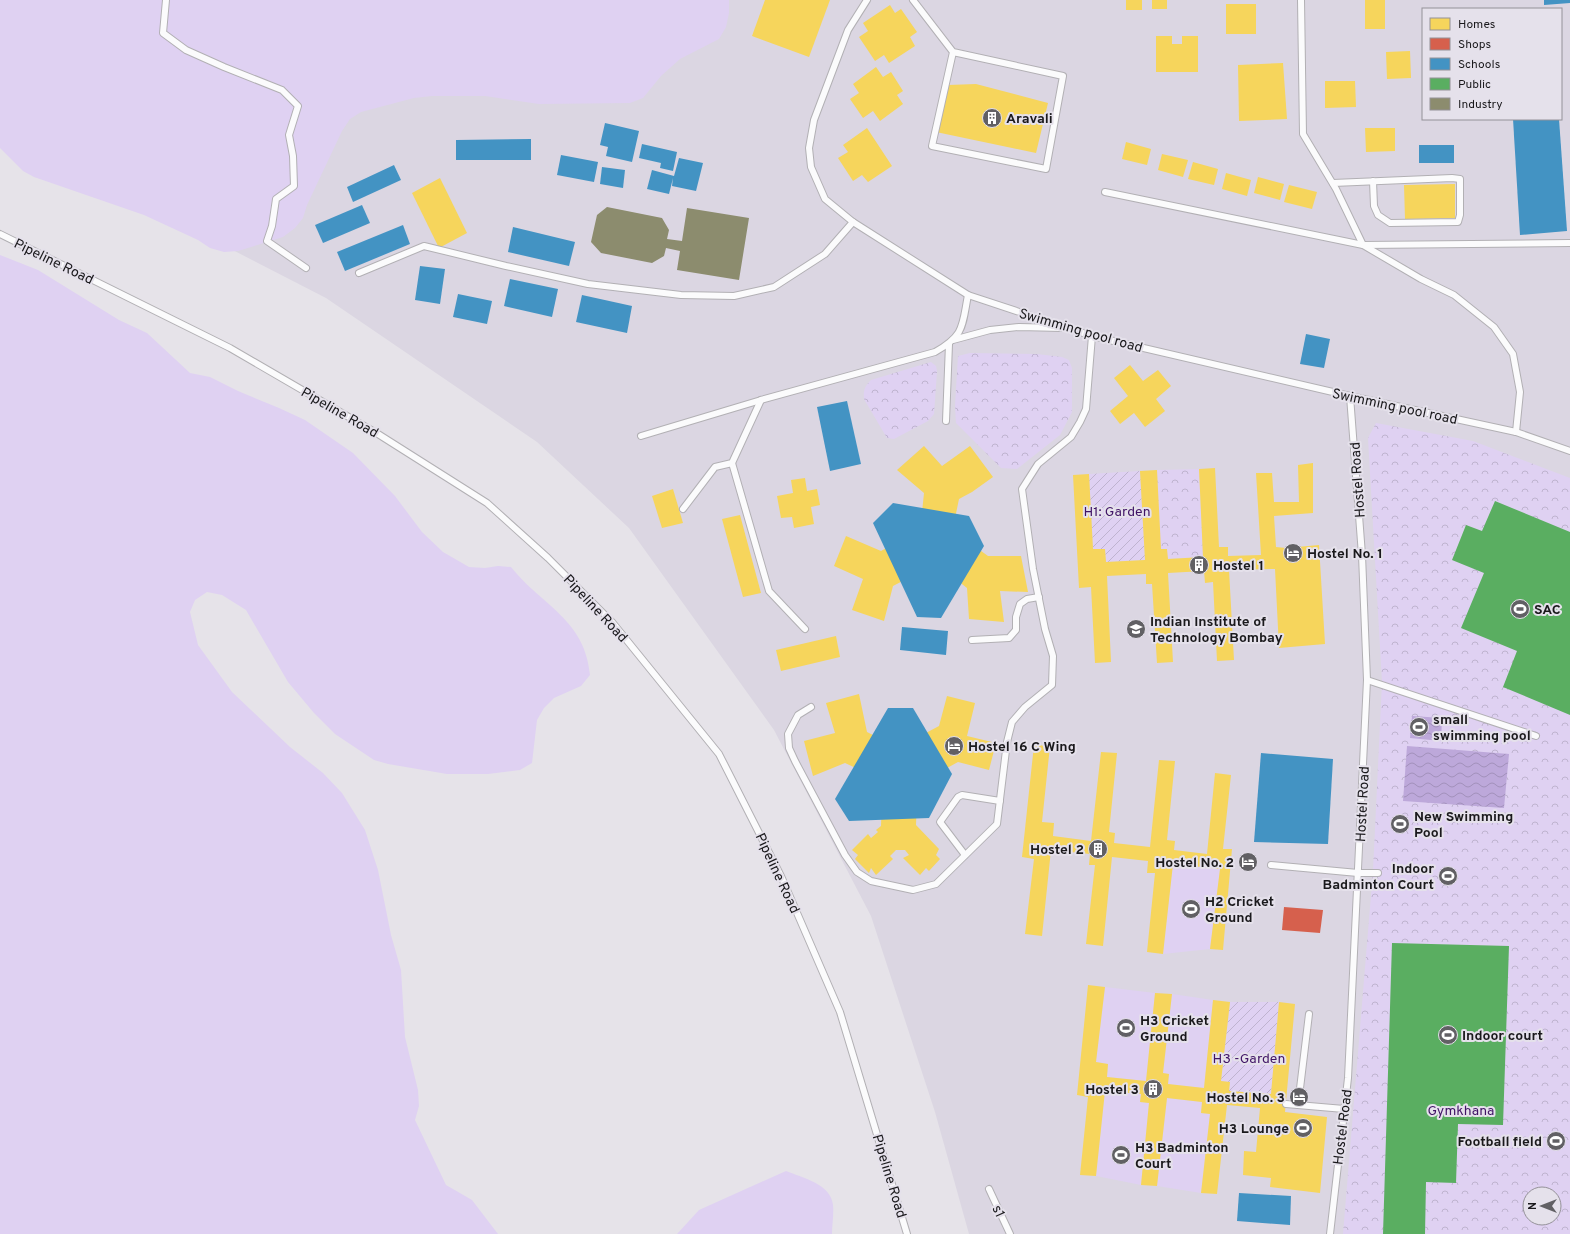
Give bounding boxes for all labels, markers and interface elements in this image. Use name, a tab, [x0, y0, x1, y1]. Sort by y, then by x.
legend	[1422, 8, 1562, 120]
text: Homes	[1458, 17, 1495, 33]
text: Shops	[1458, 37, 1491, 53]
text: Schools	[1458, 57, 1500, 73]
text: Public	[1458, 77, 1491, 93]
text: Industry	[1458, 97, 1503, 113]
building icon: Aravali	[981, 107, 1003, 129]
place label: Aravali	[1006, 111, 1053, 128]
street label: Pipeline Road	[11, 236, 96, 289]
street label: Swimming pool road	[1017, 306, 1144, 357]
street label: Pipeline Road	[298, 384, 381, 442]
street label: Swimming pool road	[1330, 386, 1459, 429]
street label: Hostel Road	[1347, 441, 1370, 518]
park label: H1: Garden	[1083, 504, 1151, 521]
hotel icon: Hostel No. 1	[1282, 542, 1304, 564]
place label: Hostel No. 1	[1307, 546, 1383, 563]
building icon: Hostel 1	[1188, 554, 1210, 576]
place label: Hostel 1	[1213, 558, 1264, 575]
street label: Pipeline Road	[559, 572, 631, 646]
sports icon: SAC	[1509, 598, 1531, 620]
place label: SAC	[1534, 602, 1561, 619]
place label: Indian Institute of Technology Bombay	[1150, 614, 1283, 647]
school or university icon: Indian Institute of Technology Bombay	[1125, 618, 1147, 640]
place label: small swimming pool	[1433, 712, 1531, 745]
sports icon: small swimming pool	[1408, 716, 1430, 738]
hotel icon: Hostel 16 C Wing	[943, 735, 965, 757]
place label: Hostel 16 C Wing	[968, 739, 1076, 756]
street label: Hostel Road	[1353, 766, 1374, 842]
place label: New Swimming Pool	[1414, 809, 1513, 842]
sports icon: New Swimming Pool	[1389, 813, 1411, 835]
street label: Pipeline Road	[751, 831, 803, 916]
building icon: Hostel 2	[1087, 838, 1109, 860]
place label: Hostel 2	[1030, 842, 1084, 859]
hotel icon: Hostel No. 2	[1237, 851, 1259, 873]
place label: Hostel No. 2	[1155, 855, 1234, 872]
place label: Indoor Badminton Court	[1322, 861, 1434, 894]
sports icon: Indoor Badminton Court	[1437, 865, 1459, 887]
place label: H2 Cricket Ground	[1205, 894, 1274, 927]
sports icon: H2 Cricket Ground	[1180, 898, 1202, 920]
place label: H3 Cricket Ground	[1140, 1013, 1209, 1046]
sports icon: H3 Cricket Ground	[1115, 1017, 1137, 1039]
sports icon: Indoor court	[1437, 1024, 1459, 1046]
place label: Indoor court	[1462, 1028, 1543, 1045]
park label: H3 -Garden	[1213, 1051, 1285, 1068]
building icon: Hostel 3	[1142, 1078, 1164, 1100]
place label: Hostel 3	[1085, 1082, 1139, 1099]
hotel icon: Hostel No. 3	[1288, 1086, 1310, 1108]
street label: Hostel Road	[1330, 1088, 1357, 1166]
place label: Hostel No. 3	[1206, 1090, 1285, 1107]
park label: Gymkhana	[1427, 1103, 1495, 1120]
sports icon: H3 Lounge	[1292, 1117, 1314, 1139]
place label: H3 Lounge	[1219, 1121, 1289, 1138]
sports icon: Football field	[1545, 1130, 1567, 1152]
street label: Pipeline Road	[868, 1133, 909, 1220]
place label: Football field	[1457, 1134, 1542, 1151]
place label: H3 Badminton Court	[1135, 1140, 1229, 1173]
sports icon: H3 Badminton Court	[1110, 1144, 1132, 1166]
north arrow	[1522, 1186, 1562, 1226]
text: N	[1526, 1202, 1540, 1210]
street label: s1	[987, 1203, 1008, 1221]

